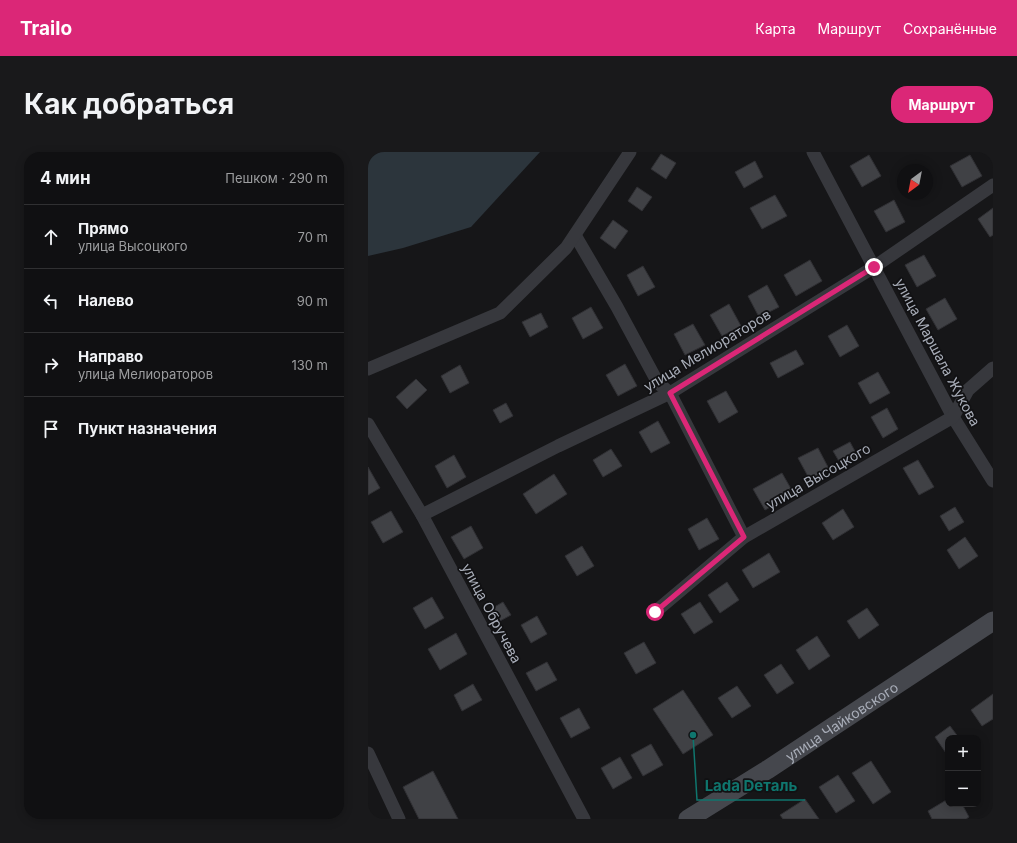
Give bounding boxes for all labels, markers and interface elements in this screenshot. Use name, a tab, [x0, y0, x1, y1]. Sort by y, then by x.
text: Trailo	[20, 17, 72, 40]
text: Карта	[755, 20, 796, 37]
text: Маршрут	[818, 20, 881, 37]
text: Сохранённые	[903, 20, 997, 37]
button: Маршрут	[891, 86, 993, 123]
text: Как добраться	[24, 87, 234, 121]
north arrow	[897, 164, 933, 200]
text: 4 мин	[40, 168, 91, 188]
text: Пешком · 290 m	[225, 170, 328, 186]
text: Прямо	[78, 219, 129, 238]
icon: ahead	[40, 226, 62, 248]
text: 70 m	[298, 229, 328, 245]
text: улица Высоцкого	[78, 238, 187, 254]
route end	[865, 258, 883, 276]
street label: улица Маршала Жукова	[892, 275, 984, 429]
icon: left	[40, 290, 62, 312]
text: Налево	[78, 291, 134, 310]
text: 90 m	[297, 293, 328, 309]
street label: улица Мелиораторов	[640, 305, 774, 395]
text: Направо	[78, 347, 143, 366]
icon: right	[40, 354, 62, 376]
text: 130 m	[291, 357, 328, 373]
text: улица Мелиораторов	[78, 366, 213, 382]
icon: arrive	[40, 418, 62, 440]
text: Пункт назначения	[78, 419, 217, 438]
street label: улица Высоцкого	[763, 439, 873, 513]
street label: улица Обручева	[458, 560, 526, 666]
route start	[646, 603, 664, 621]
street label: улица Чайковского	[782, 678, 901, 764]
map controls	[945, 735, 981, 807]
button: +	[945, 735, 981, 771]
button: −	[945, 771, 981, 807]
callout: Lada Dеталь	[697, 773, 805, 800]
text: Lada Dеталь	[705, 776, 798, 795]

